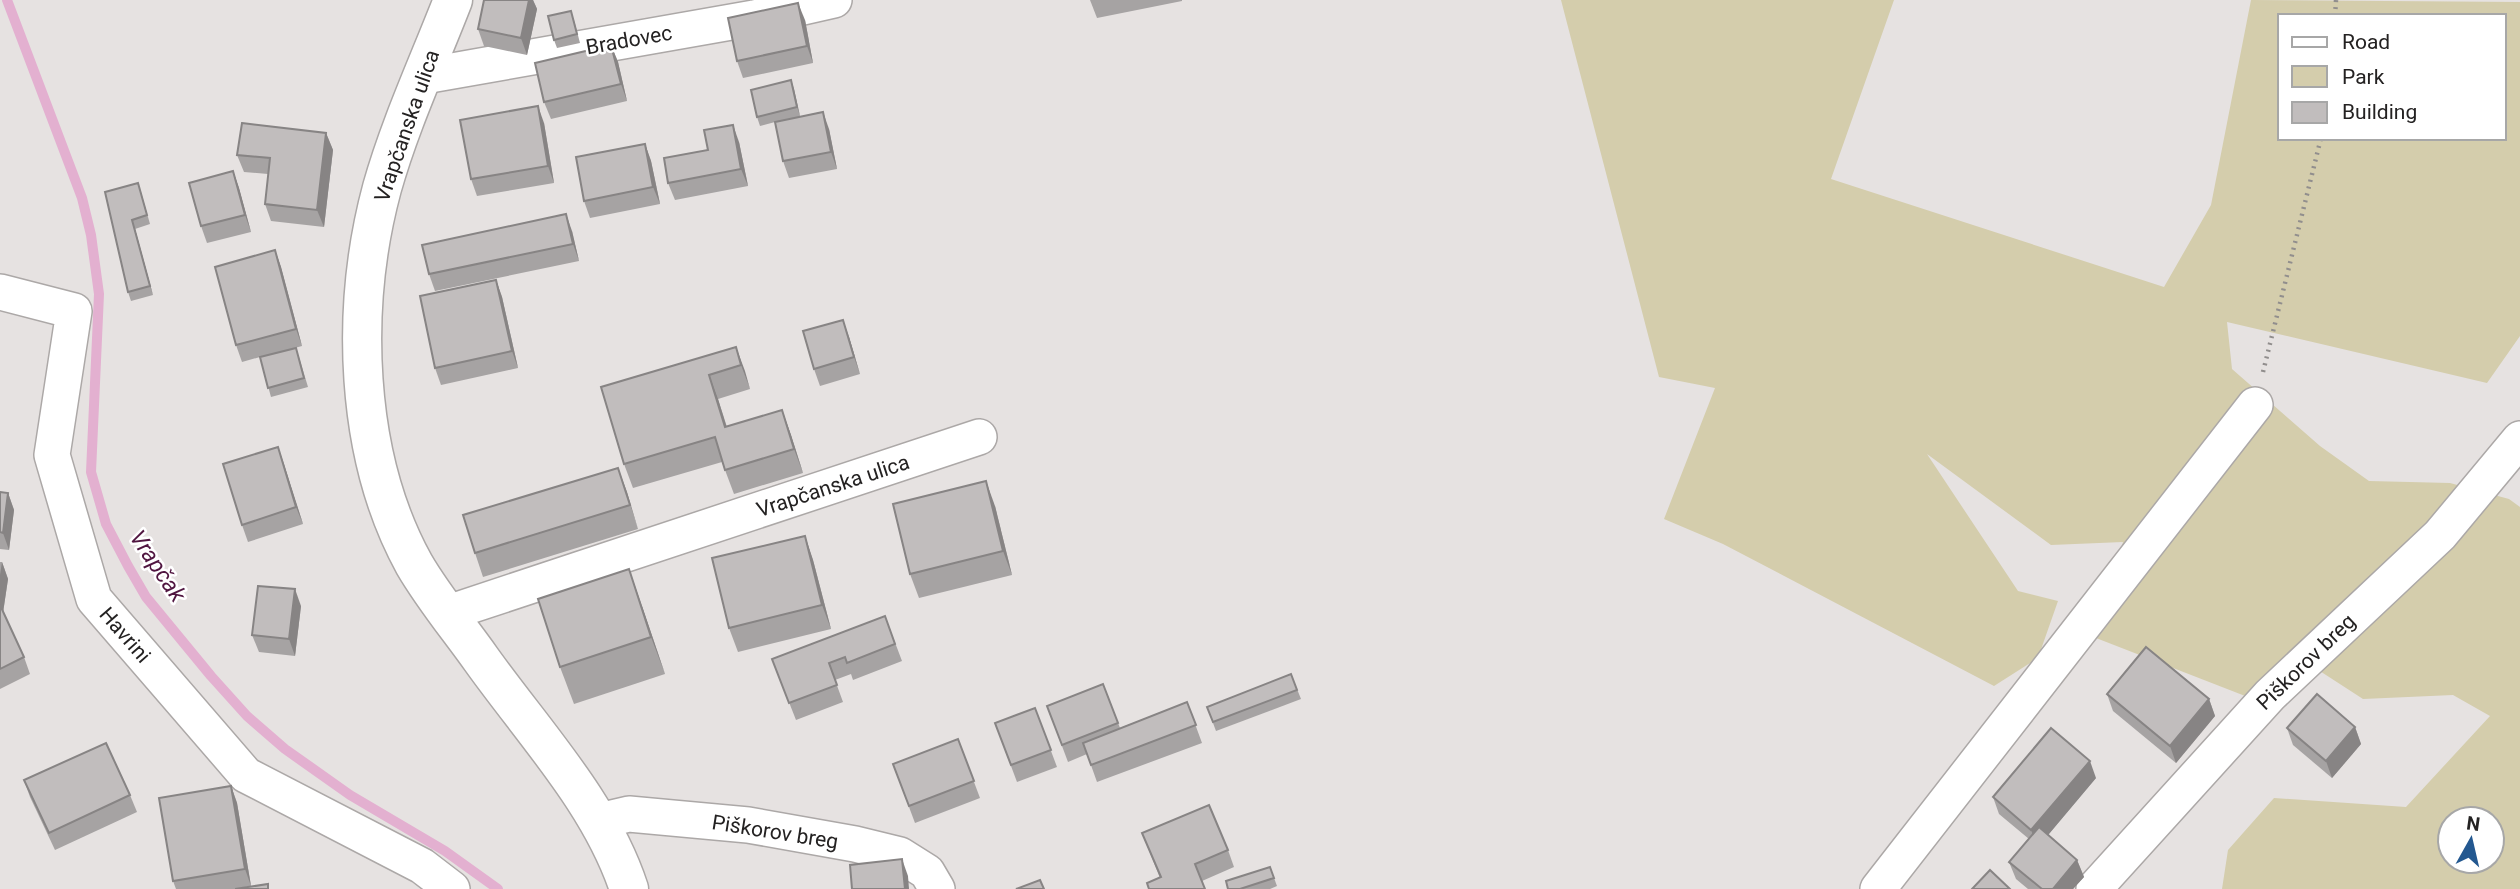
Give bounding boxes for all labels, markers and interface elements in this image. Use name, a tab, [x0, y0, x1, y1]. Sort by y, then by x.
legend	[2278, 14, 2506, 140]
street label: Bradovec	[584, 21, 674, 59]
text: Road	[2342, 30, 2390, 54]
street label: Vrapčanska ulica	[370, 47, 444, 205]
text: Park	[2342, 65, 2385, 89]
text: Building	[2342, 100, 2417, 124]
street label: Vrapčanska ulica	[754, 450, 912, 522]
water label: Vrapčak	[124, 525, 192, 608]
street label: Havrini	[95, 602, 155, 668]
street label: Piškorov breg	[2252, 609, 2360, 715]
north arrow	[2436, 805, 2506, 875]
street label: Piškorov breg	[710, 810, 840, 854]
text: N	[2465, 811, 2482, 836]

